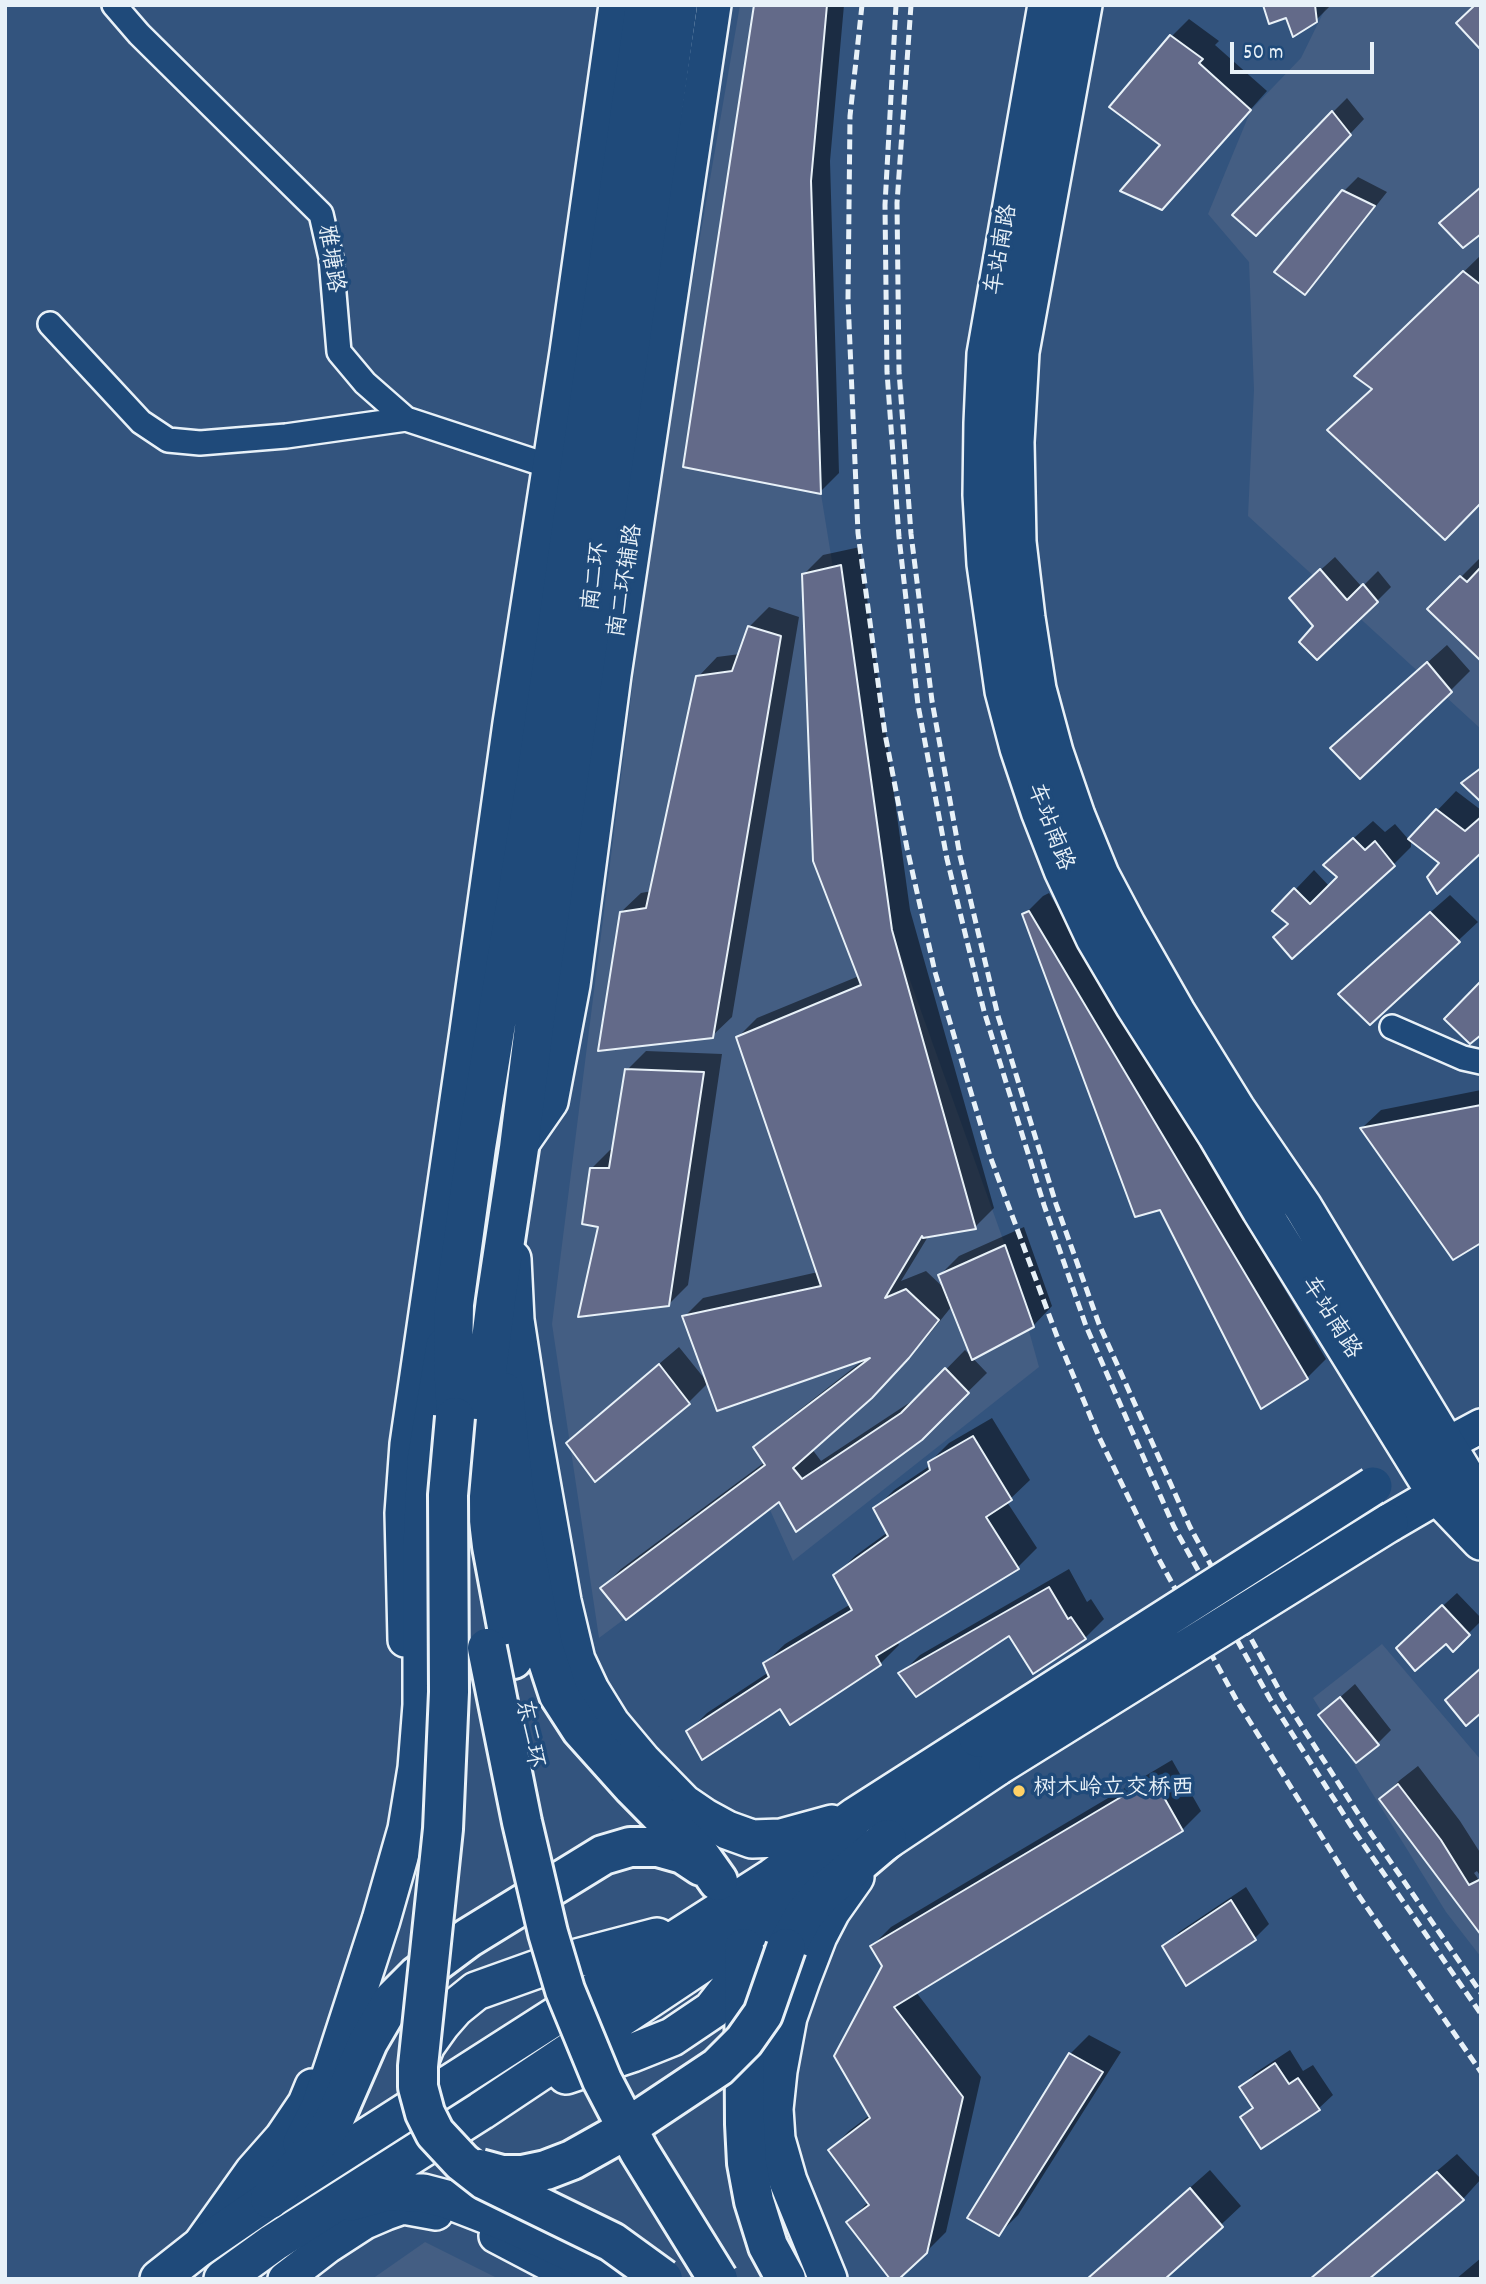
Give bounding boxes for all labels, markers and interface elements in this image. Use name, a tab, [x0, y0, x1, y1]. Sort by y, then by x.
scale bar	[1234, 28, 1378, 72]
text: 50 m	[1243, 39, 1283, 69]
street label: 车站南路	[982, 202, 1026, 298]
street label: 雅塘路	[309, 223, 347, 295]
street label: 南二环辅路	[605, 522, 651, 640]
street label: 南二环	[580, 541, 616, 613]
street label: 车站南路	[1019, 780, 1077, 876]
street label: 车站南路	[1293, 1273, 1365, 1365]
street label: 东二环	[507, 1698, 547, 1770]
place label: 树木岭立交桥西	[1033, 1777, 1194, 1805]
marker: 树木岭立交桥西	[1011, 1783, 1027, 1799]

